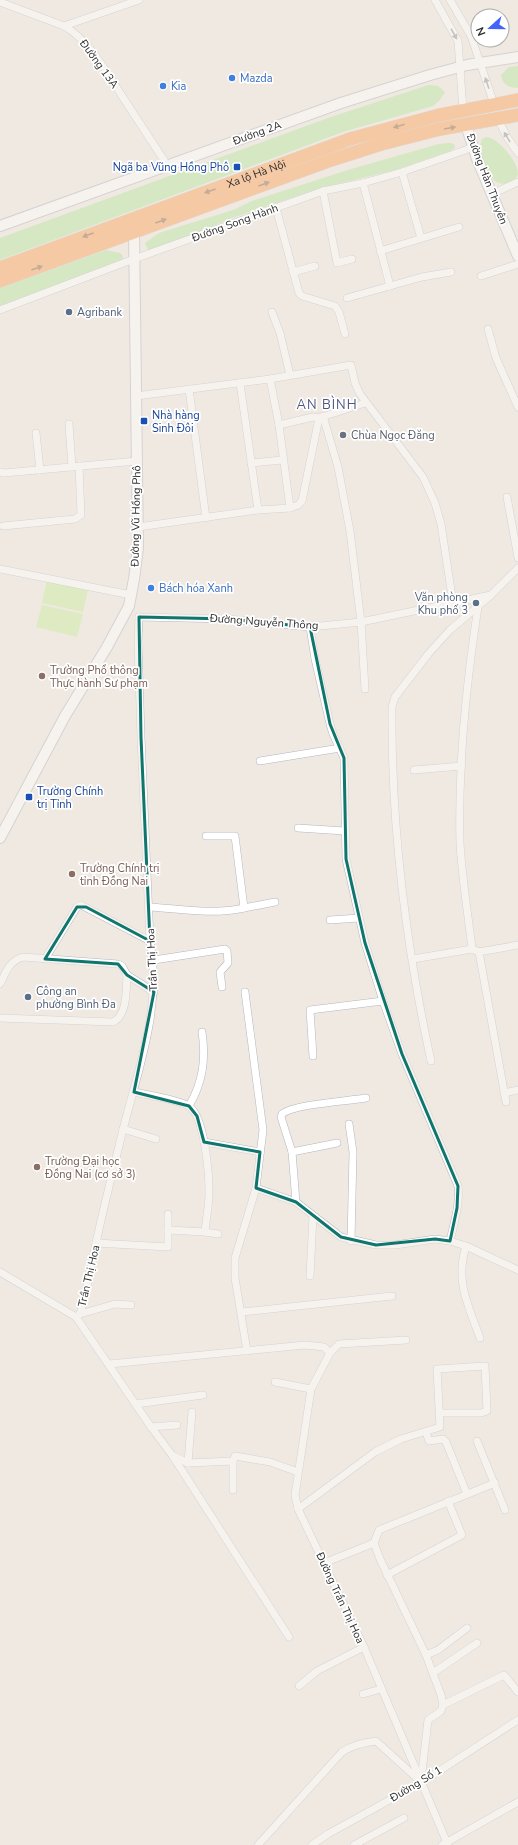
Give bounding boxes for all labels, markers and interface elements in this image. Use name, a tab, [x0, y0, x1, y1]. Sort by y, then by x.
north arrow	[470, 8, 510, 48]
text: N	[473, 25, 490, 38]
one-way arrow	[450, 28, 457, 40]
street label: Đường 13A	[76, 36, 122, 92]
place label: Mazda	[240, 71, 273, 86]
marker: Mazda	[227, 73, 237, 83]
one-way arrow	[483, 77, 489, 89]
place label: Kia	[171, 79, 186, 94]
marker: Kia	[158, 81, 168, 91]
street label: Đường 2A	[230, 117, 283, 149]
one-way arrow	[393, 123, 405, 129]
one-way arrow	[443, 124, 456, 130]
street label: Đường Hàn Thuyên	[462, 131, 511, 226]
one-way arrow	[503, 132, 511, 142]
street label: Xa lộ Hà Nội	[225, 156, 288, 191]
place label: Ngã ba Vũng Hồng Phô	[113, 160, 229, 175]
marker: Ngã ba Vũng Hồng Phô	[232, 162, 242, 172]
one-way arrow	[258, 180, 270, 186]
one-way arrow	[204, 188, 216, 194]
street label: Đường Song Hành	[189, 200, 280, 246]
one-way arrow	[155, 218, 167, 224]
one-way arrow	[82, 233, 94, 239]
one-way arrow	[31, 264, 43, 270]
place label: Agribank	[77, 305, 122, 320]
marker: Agribank	[64, 307, 74, 317]
district label: AN BÌNH	[296, 395, 358, 414]
place label: Nhà hàng Sinh Đôi	[152, 408, 200, 436]
marker: Nhà hàng Sinh Đôi	[139, 416, 149, 426]
place label: Chùa Ngọc Đăng	[351, 428, 435, 443]
marker: Chùa Ngọc Đăng	[338, 430, 348, 440]
street label: Đường Vũ Hồng Phô	[128, 465, 144, 568]
place label: Bách hóa Xanh	[159, 581, 233, 596]
marker: Bách hóa Xanh	[146, 583, 156, 593]
place label: Văn phòng Khu phố 3	[414, 590, 468, 618]
marker: Văn phòng Khu phố 3	[471, 598, 481, 608]
street label: Đường Nguyễn Thông	[208, 611, 319, 633]
place label: Trường Phổ thông Thực hành Sư phạm	[50, 663, 148, 691]
marker: Trường Phổ thông Thực hành Sư phạm	[37, 671, 47, 681]
place label: Trường Chính trị Tỉnh	[37, 784, 103, 812]
marker: Trường Chính trị Tỉnh	[24, 792, 34, 802]
place label: Trường Chính trị tỉnh Đồng Nai	[80, 861, 159, 889]
marker: Trường Chính trị tỉnh Đồng Nai	[67, 869, 77, 879]
street label: Trần Thị Hoa	[143, 928, 161, 992]
place label: Công an phường Bình Đa	[36, 984, 116, 1012]
marker: Công an phường Bình Đa	[23, 992, 33, 1002]
place label: Trường Đại học Đồng Nai (cơ sở 3)	[44, 1154, 136, 1182]
marker: Trường Đại học Đồng Nai (cơ sở 3)	[32, 1162, 42, 1172]
street label: Trần Thị Hoa	[75, 1243, 103, 1308]
street label: Đường Trần Thị Hoa	[312, 1549, 368, 1646]
street label: Đường Số 1	[386, 1763, 445, 1806]

